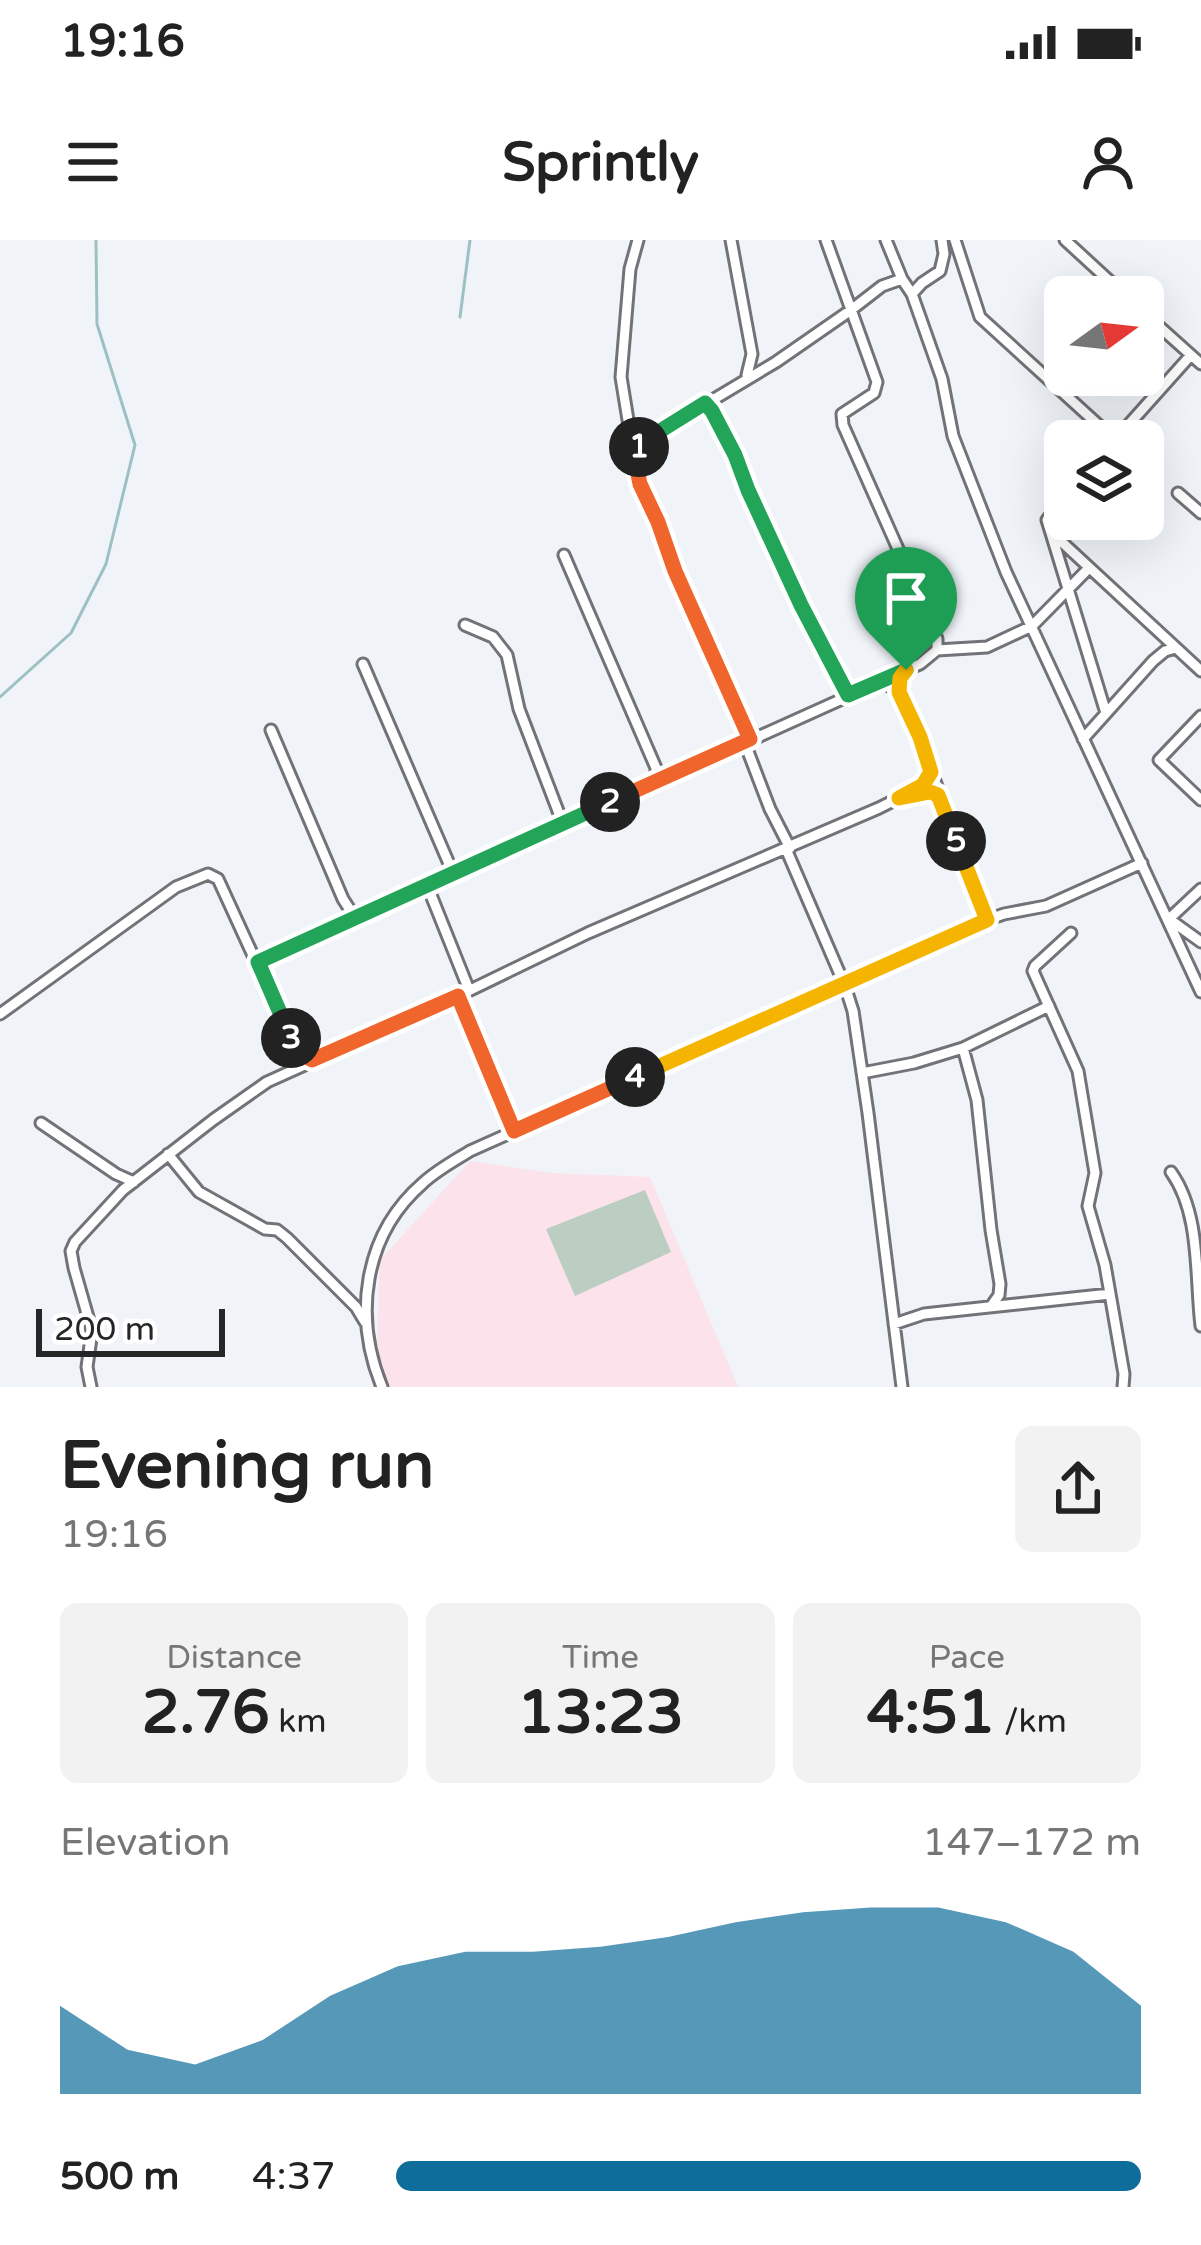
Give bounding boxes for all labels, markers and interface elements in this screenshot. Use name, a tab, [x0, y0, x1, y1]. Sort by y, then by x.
text: 19:16	[60, 15, 185, 69]
icon: menu	[60, 129, 126, 195]
icon: person	[1075, 129, 1141, 195]
text: Sprintly	[502, 130, 699, 195]
north arrow	[1044, 276, 1164, 396]
map controls	[1044, 276, 1164, 540]
pin: 1	[609, 417, 669, 477]
button: layers	[1044, 420, 1164, 540]
text: 1	[629, 427, 649, 466]
pin	[855, 547, 957, 670]
icon: arrive	[873, 565, 939, 631]
pin: 2	[580, 772, 640, 832]
text: 2	[600, 782, 620, 821]
pin: 5	[926, 811, 986, 871]
text: 5	[946, 821, 966, 860]
pin: 3	[261, 1008, 321, 1068]
text: 3	[281, 1018, 301, 1057]
pin: 4	[605, 1047, 665, 1107]
text: 4	[625, 1057, 645, 1096]
scale bar	[36, 1303, 225, 1356]
text: 200 m	[54, 1310, 155, 1349]
text: Evening run	[60, 1426, 434, 1506]
button: share	[1015, 1426, 1141, 1552]
text: 19:16	[60, 1511, 168, 1558]
text: Distance	[166, 1638, 302, 1677]
text: Time	[562, 1638, 639, 1677]
text: Pace	[929, 1638, 1005, 1677]
text: 2.76	[142, 1677, 270, 1749]
text: 13:23	[517, 1677, 684, 1749]
text: 4:51	[867, 1677, 995, 1749]
text: km	[270, 1702, 327, 1741]
text: /km	[995, 1702, 1067, 1741]
text: Elevation	[60, 1819, 230, 1866]
text: 147–172 m	[922, 1819, 1141, 1866]
text: 500 m	[60, 2153, 179, 2200]
text: 4:37	[252, 2153, 336, 2200]

